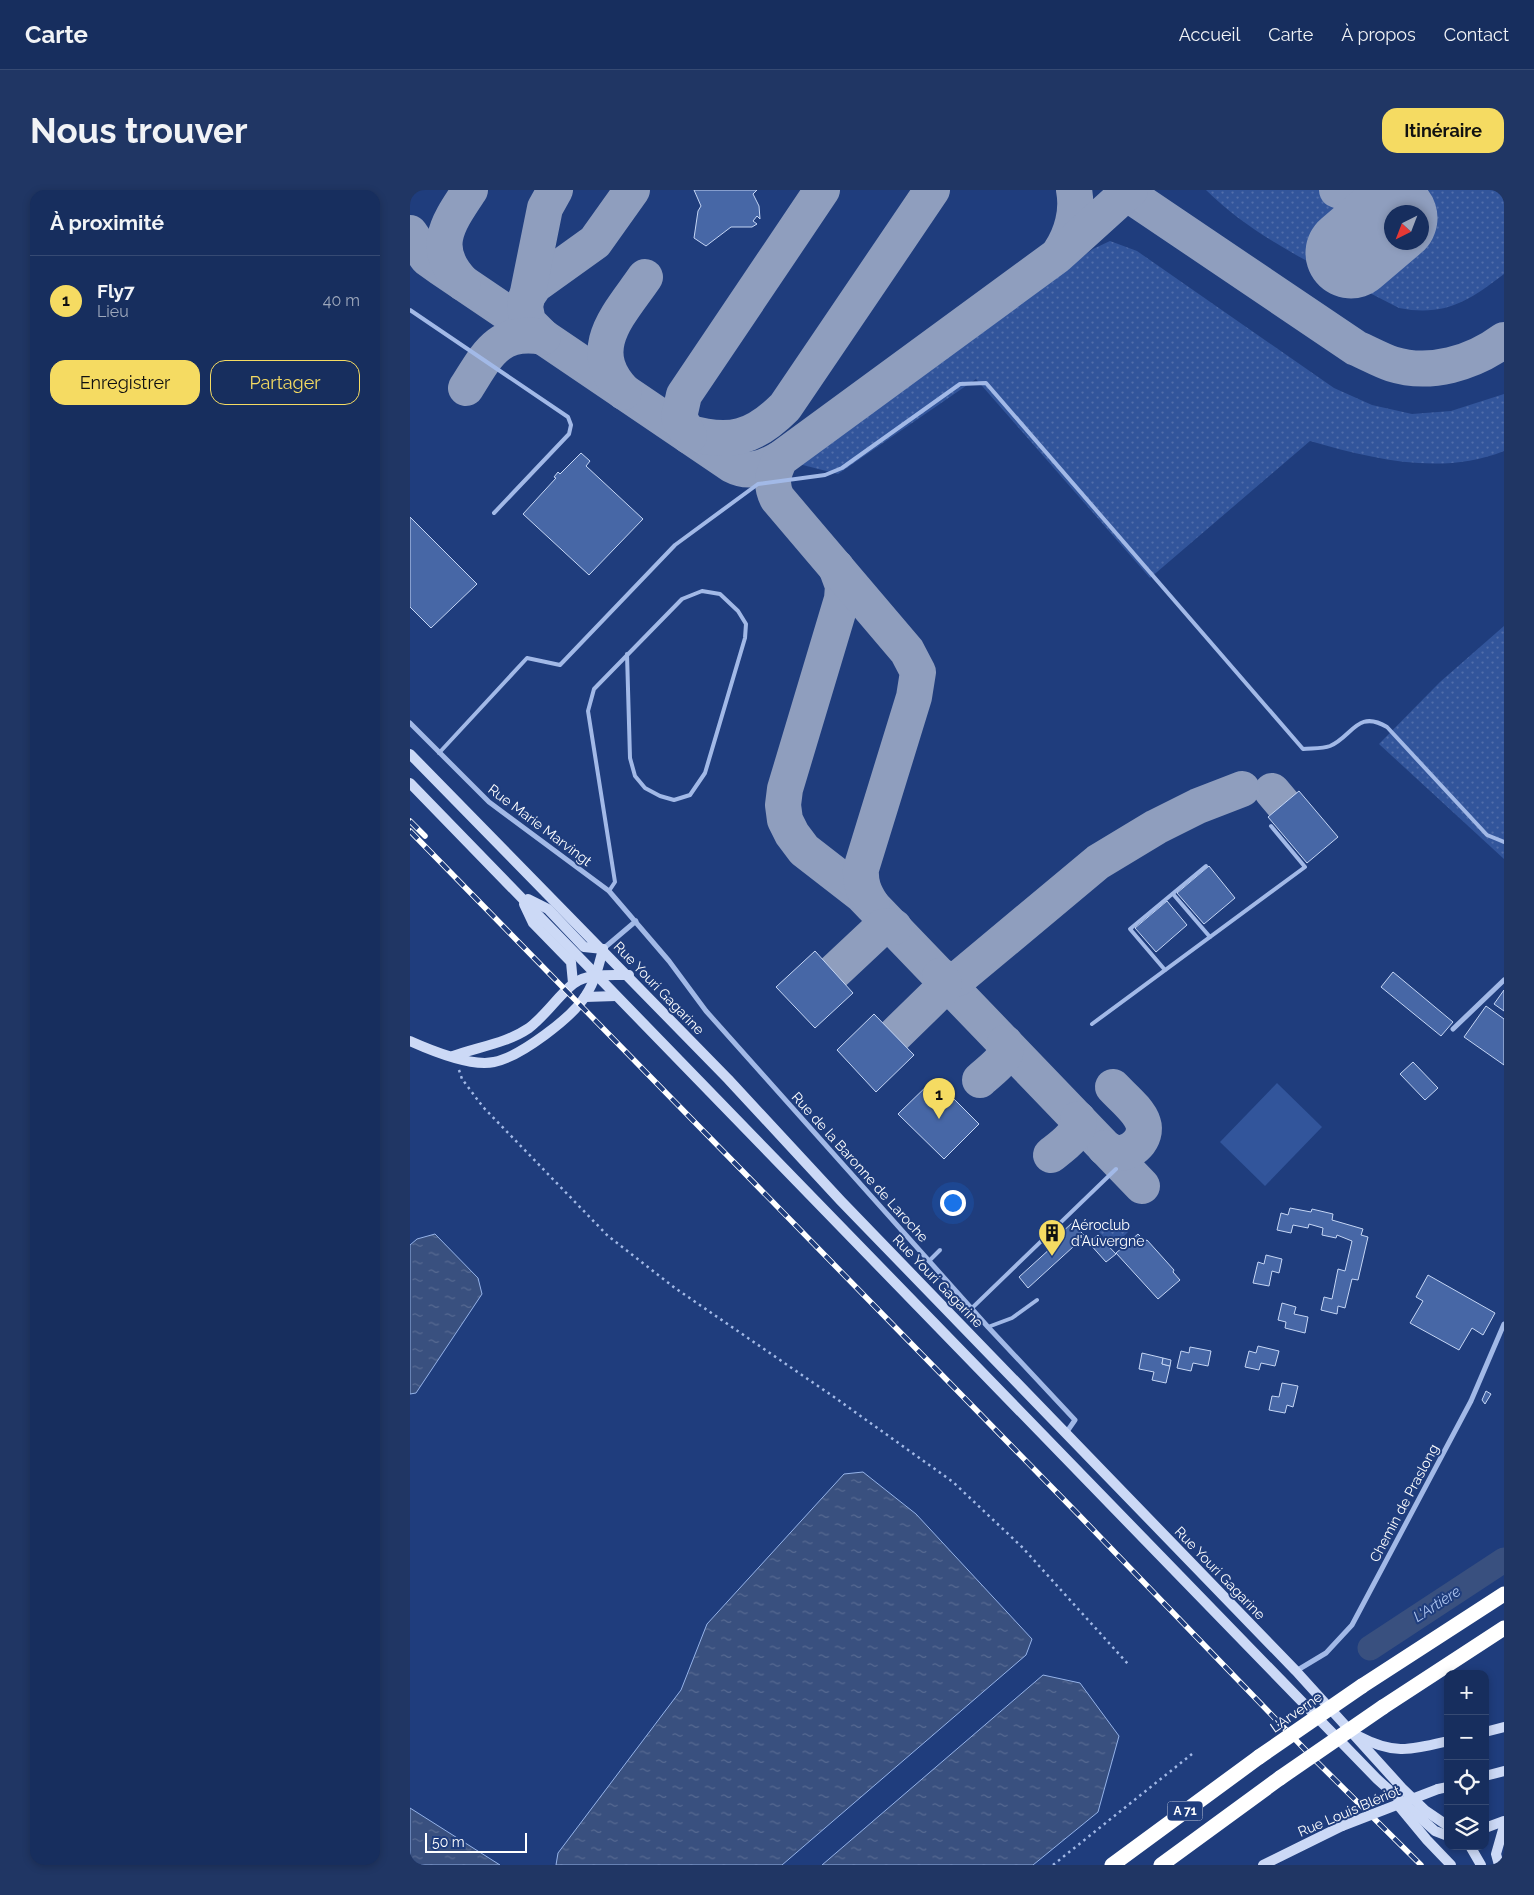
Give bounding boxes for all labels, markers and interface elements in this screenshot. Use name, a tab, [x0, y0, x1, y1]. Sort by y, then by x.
text: Carte	[25, 20, 88, 49]
text: Accueil	[1179, 24, 1240, 45]
text: Carte	[1268, 24, 1313, 45]
text: À propos	[1341, 24, 1416, 45]
text: Contact	[1444, 24, 1509, 45]
button: Itinéraire	[1382, 108, 1504, 153]
text: Nous trouver	[30, 110, 248, 151]
north arrow	[1384, 205, 1429, 250]
text: À proximité	[50, 210, 164, 235]
text: Fly7	[97, 280, 135, 302]
text: 1	[62, 291, 70, 310]
text: 40 m	[323, 291, 360, 310]
text: Lieu	[97, 302, 129, 321]
button: Enregistrer	[50, 360, 200, 405]
button: Partager	[210, 360, 360, 405]
street label: Rue Marie Marvingt	[485, 781, 595, 869]
street label: Rue Youri Gagarine	[611, 938, 707, 1038]
pin: 1	[923, 1078, 955, 1119]
street label: Rue de la Baronne de Laroche	[788, 1089, 932, 1245]
your location	[940, 1190, 966, 1216]
place label: Aéroclub d'Auvergne	[1071, 1217, 1144, 1249]
building icon: Aéroclub d'Auvergne	[1037, 1218, 1067, 1257]
street label: Rue Youri Gagarine	[890, 1231, 986, 1331]
street label: Chemin de Praslong	[1366, 1441, 1442, 1565]
street label: Rue Youri Gagarine	[1172, 1523, 1268, 1623]
water label: L'Artière	[1410, 1582, 1464, 1626]
map controls	[1444, 1670, 1489, 1850]
button: +	[1444, 1670, 1489, 1715]
street label: L'Arverne	[1267, 1688, 1325, 1736]
button: −	[1444, 1715, 1489, 1760]
button: locate	[1444, 1760, 1489, 1805]
street label: Rue Louis Blériot	[1296, 1782, 1403, 1840]
road number: A 71	[1168, 1802, 1202, 1820]
button: layers	[1444, 1805, 1489, 1850]
scale bar	[425, 1830, 528, 1853]
text: 50 m	[432, 1834, 465, 1850]

